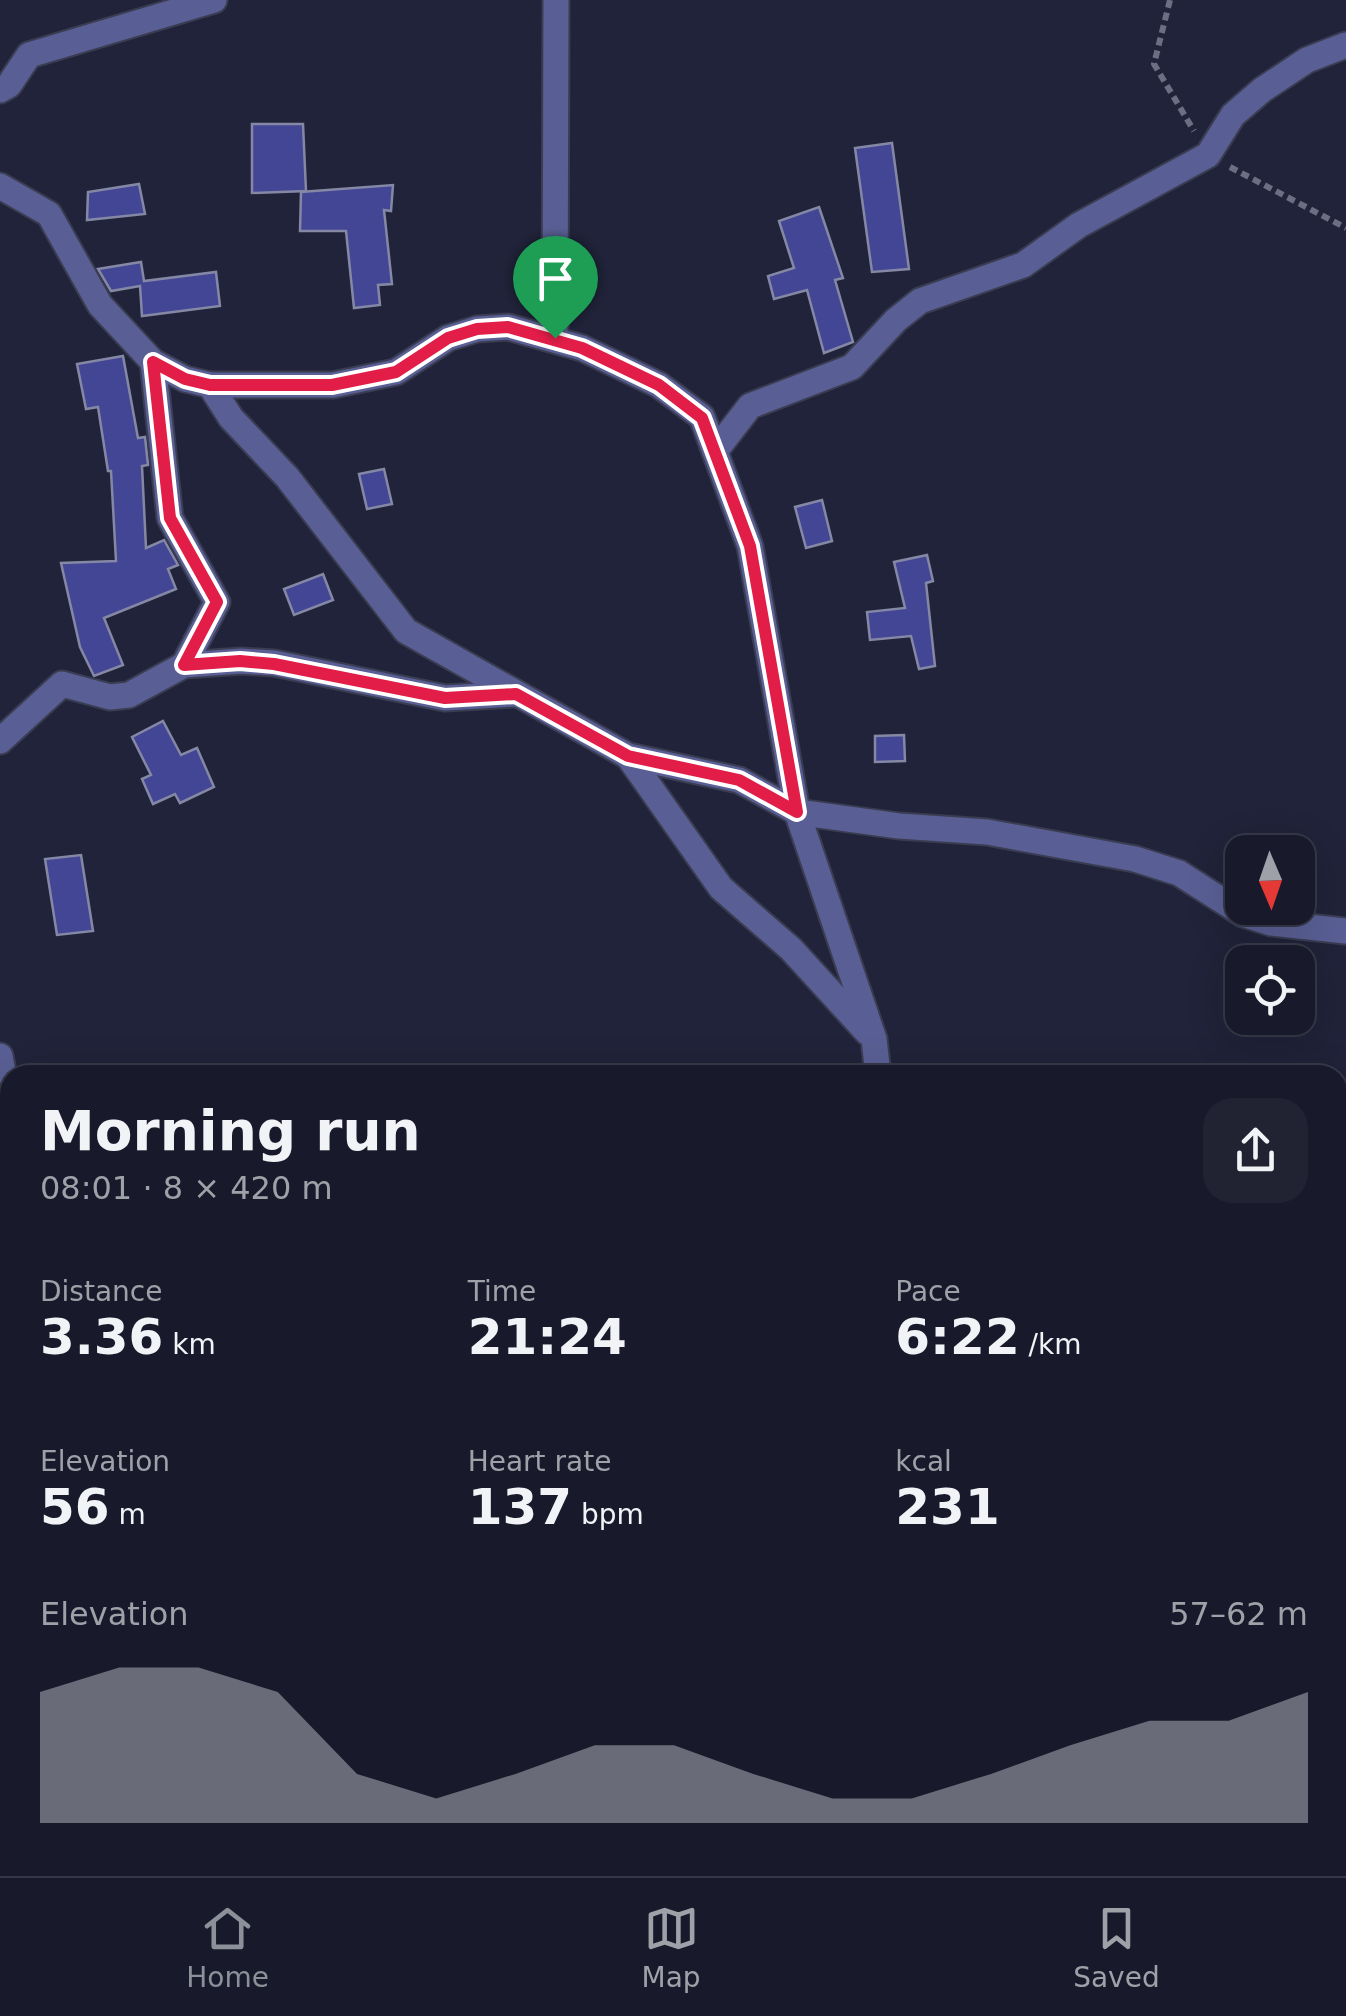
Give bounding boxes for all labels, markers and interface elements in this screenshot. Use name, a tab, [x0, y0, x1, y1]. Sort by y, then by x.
pin	[513, 236, 598, 339]
icon: arrive	[528, 251, 583, 306]
north arrow	[1225, 835, 1315, 925]
map controls	[1225, 835, 1315, 1035]
button: locate	[1225, 945, 1315, 1035]
button: share	[1203, 1098, 1308, 1203]
text: Morning run	[40, 1099, 421, 1163]
text: 08:01 · 8 × 420 m	[40, 1169, 333, 1207]
text: Distance	[40, 1275, 162, 1308]
text: Time	[468, 1275, 536, 1308]
text: Pace	[895, 1275, 961, 1308]
text: 3.36	[40, 1308, 163, 1366]
text: 21:24	[468, 1308, 627, 1366]
text: 6:22	[895, 1308, 1020, 1366]
text: km	[163, 1328, 216, 1361]
text: /km	[1020, 1328, 1082, 1361]
text: Elevation	[40, 1445, 170, 1478]
text: Heart rate	[468, 1445, 611, 1478]
text: kcal	[895, 1445, 952, 1478]
text: 56	[40, 1478, 110, 1536]
text: 137	[468, 1478, 572, 1536]
text: 231	[895, 1478, 1000, 1536]
text: m	[110, 1498, 146, 1531]
text: bpm	[572, 1498, 644, 1531]
text: Elevation	[40, 1595, 189, 1633]
text: 57–62 m	[1169, 1595, 1308, 1633]
tab: Home	[186, 1901, 269, 1994]
tab: Map	[642, 1901, 701, 1994]
tab: Saved	[1073, 1901, 1160, 1994]

